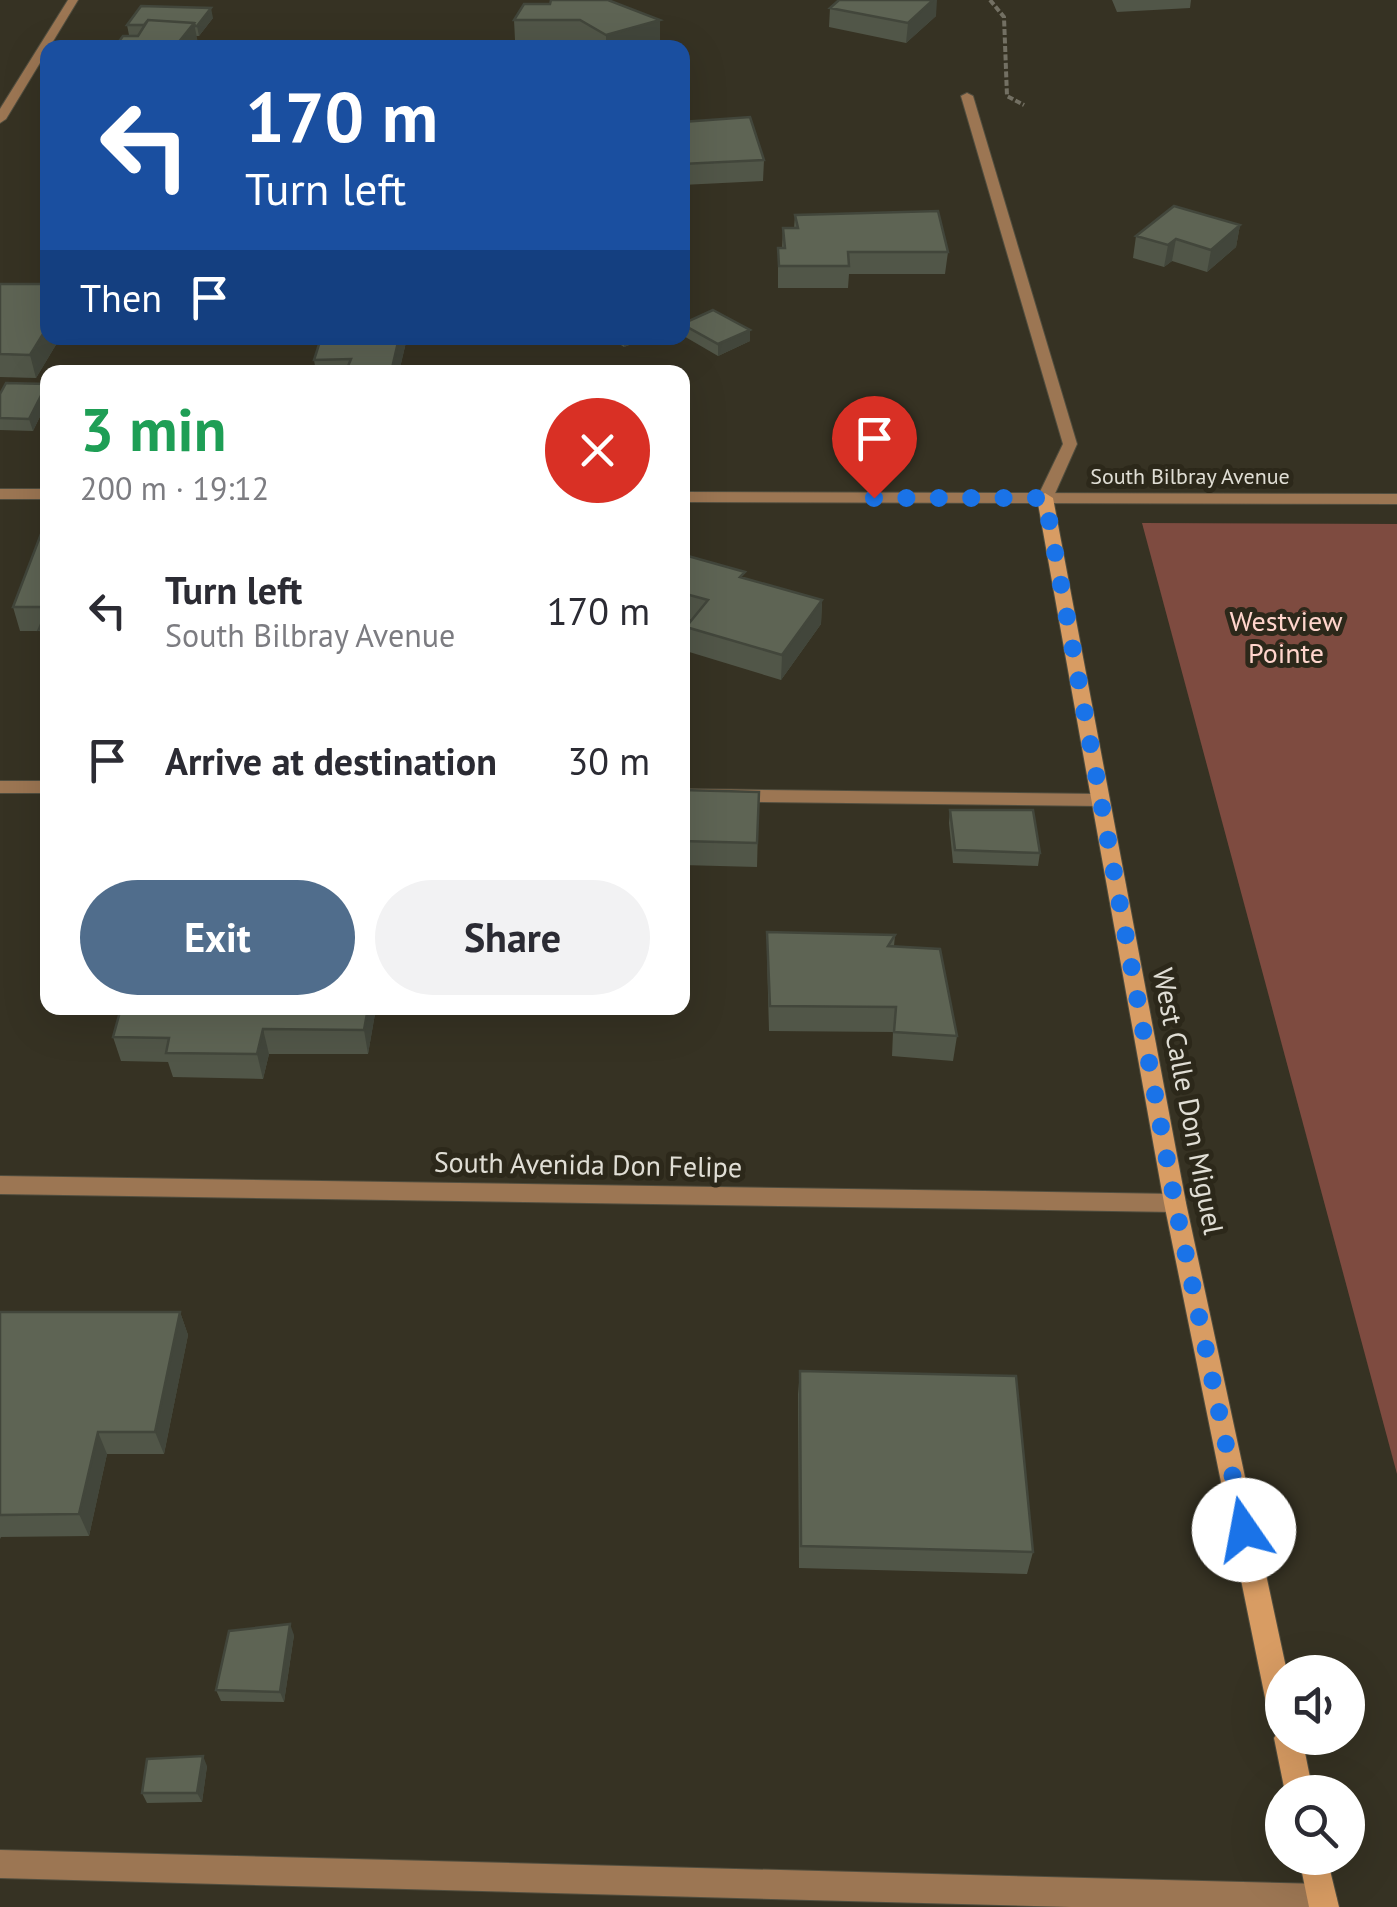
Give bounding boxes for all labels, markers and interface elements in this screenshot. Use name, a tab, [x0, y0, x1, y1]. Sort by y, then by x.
text: 170 m	[245, 71, 438, 161]
icon: left	[80, 80, 210, 210]
text: Turn left	[245, 159, 406, 217]
icon: arrive	[182, 270, 237, 325]
text: Then	[80, 273, 162, 322]
text: 3 min	[80, 390, 226, 468]
pin	[832, 396, 917, 499]
button: close	[545, 398, 650, 503]
icon: arrive	[847, 411, 902, 466]
street label: South Bilbray Avenue	[1090, 462, 1290, 490]
text: 200 m · 19:12	[80, 467, 269, 509]
text: Turn left	[165, 565, 302, 614]
icon: left	[80, 583, 135, 638]
text: 170 m	[547, 586, 650, 635]
park label: Westview Pointe	[1229, 602, 1343, 671]
text: South Bilbray Avenue	[165, 614, 455, 656]
icon: arrive	[80, 733, 135, 788]
text: Arrive at destination	[165, 736, 497, 785]
text: 30 m	[568, 736, 650, 785]
button: Exit	[80, 880, 355, 995]
button: Share	[375, 880, 650, 995]
street label: West Calle Don Miguel	[1145, 965, 1233, 1237]
street label: South Avenida Don Felipe	[434, 1143, 742, 1185]
position arrow	[1192, 1478, 1296, 1582]
map controls	[1265, 1655, 1365, 1875]
button: sound	[1265, 1655, 1365, 1755]
button: search	[1265, 1775, 1365, 1875]

